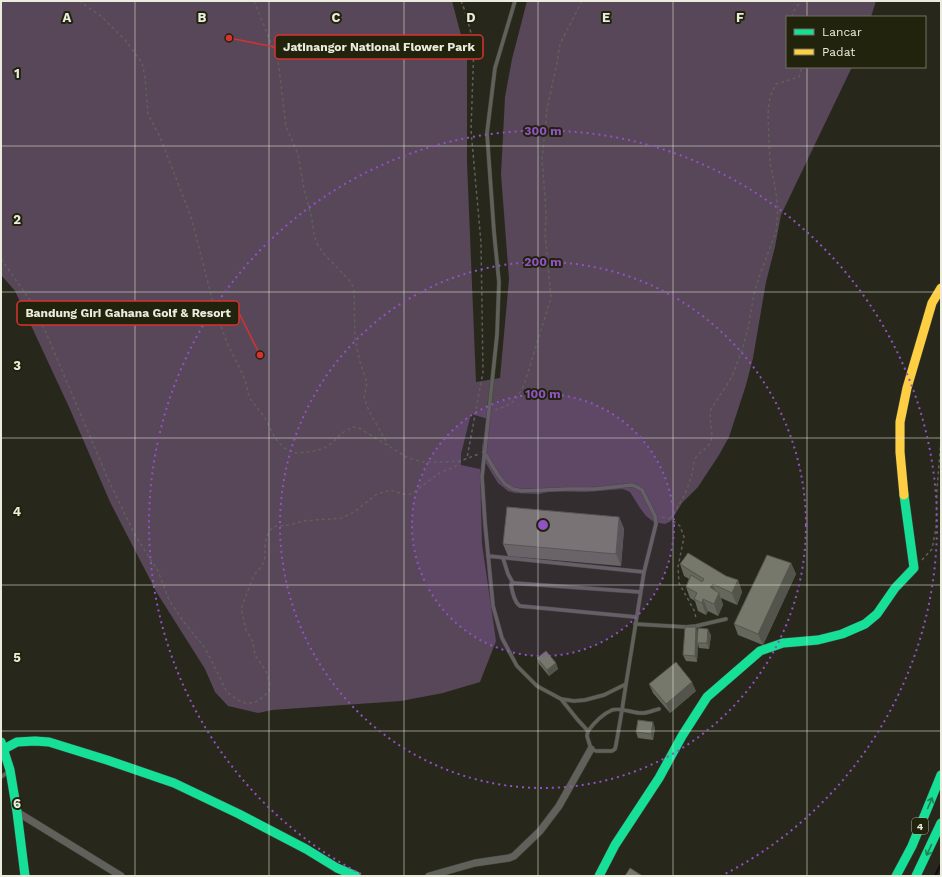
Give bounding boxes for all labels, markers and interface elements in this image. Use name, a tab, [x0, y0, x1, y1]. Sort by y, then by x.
text: A	[63, 10, 72, 25]
text: B	[198, 10, 207, 25]
text: C	[332, 10, 341, 25]
text: D	[466, 10, 476, 25]
text: E	[602, 10, 610, 25]
text: F	[736, 10, 744, 25]
legend	[786, 16, 926, 68]
text: Lancar	[822, 25, 862, 39]
callout: Jatinangor National Flower Park	[275, 35, 483, 59]
text: Jatinangor National Flower Park	[283, 40, 475, 54]
text: Padat	[822, 45, 855, 59]
text: 1	[14, 66, 20, 81]
text: 300 m	[524, 124, 562, 138]
text: 2	[13, 212, 21, 227]
text: 200 m	[524, 255, 562, 269]
callout: Bandung Giri Gahana Golf & Resort	[17, 301, 239, 325]
text: Bandung Giri Gahana Golf & Resort	[25, 306, 231, 320]
text: 3	[13, 358, 21, 373]
text: 100 m	[525, 387, 561, 401]
text: 4	[13, 504, 22, 519]
centre of rings	[536, 518, 550, 532]
text: 5	[13, 650, 21, 665]
text: 6	[13, 796, 21, 811]
one-way arrow	[927, 797, 935, 809]
road number: 4	[912, 818, 928, 834]
one-way arrow	[925, 843, 932, 855]

